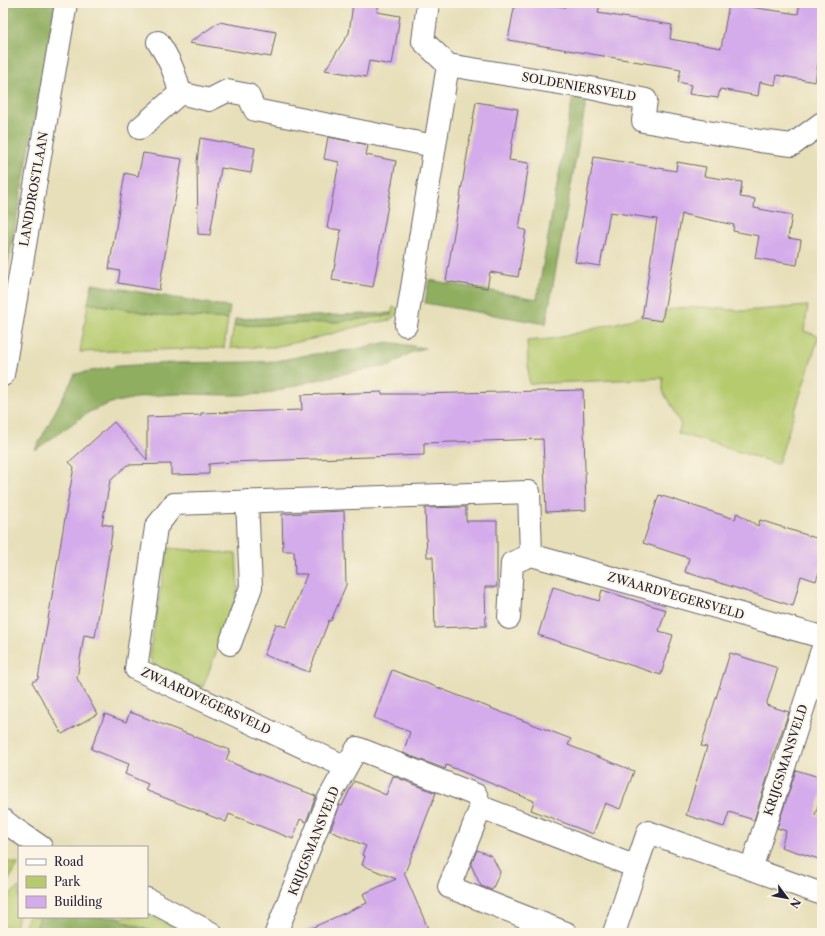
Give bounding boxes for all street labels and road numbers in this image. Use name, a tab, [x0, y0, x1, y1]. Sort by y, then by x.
street label: SOLDENIERSVELD	[521, 69, 638, 104]
street label: LANDDROSTLAAN	[16, 130, 51, 247]
street label: ZWAARDVEGERSVELD	[606, 569, 746, 622]
street label: ZWAARDVEGERSVELD	[139, 664, 274, 737]
street label: KRIJGSMANSVELD	[760, 702, 811, 818]
street label: KRIJGSMANSVELD	[285, 784, 342, 898]

